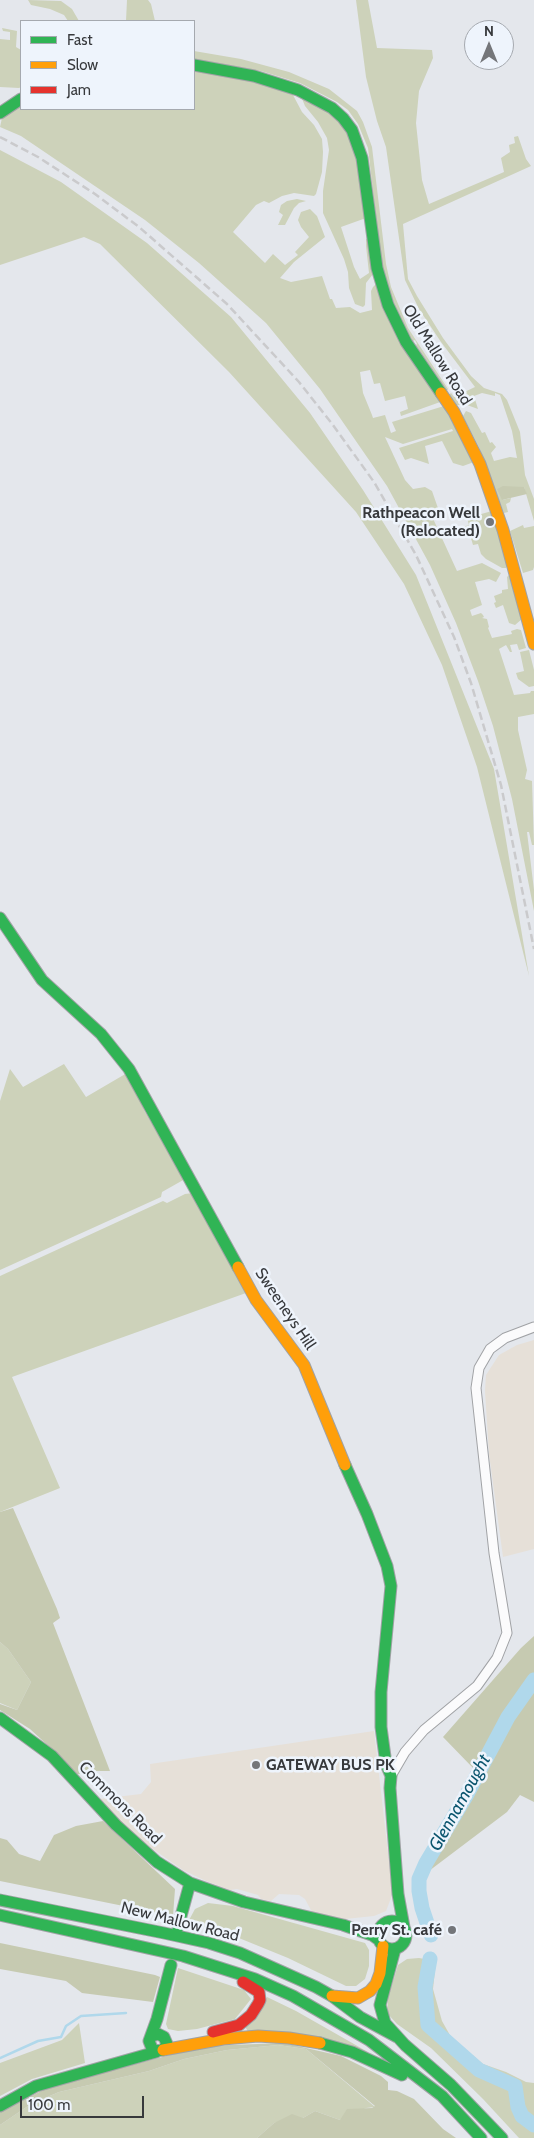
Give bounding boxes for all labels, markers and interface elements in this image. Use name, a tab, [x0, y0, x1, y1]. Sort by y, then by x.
legend	[20, 20, 195, 110]
north arrow	[464, 20, 514, 70]
text: N	[484, 22, 494, 40]
text: Fast	[67, 31, 92, 49]
text: Slow	[67, 56, 98, 74]
text: Jam	[67, 81, 91, 99]
street label: Old Mallow Road	[398, 301, 476, 409]
place label: Rathpeacon Well (Relocated)	[362, 503, 480, 541]
marker: Rathpeacon Well (Relocated)	[484, 516, 496, 528]
street label: Sweeneys Hill	[251, 1264, 319, 1354]
water label: Glennamought	[425, 1751, 495, 1855]
place label: GATEWAY BUS PK	[266, 1755, 395, 1775]
street label: Commons Road	[75, 1758, 165, 1848]
marker: GATEWAY BUS PK	[250, 1759, 262, 1771]
street label: New Mallow Road	[119, 1898, 241, 1946]
place label: Perry St. café	[351, 1920, 442, 1940]
marker: Perry St. café	[446, 1924, 458, 1936]
scale bar	[22, 2086, 146, 2118]
text: 100 m	[28, 2096, 70, 2114]

